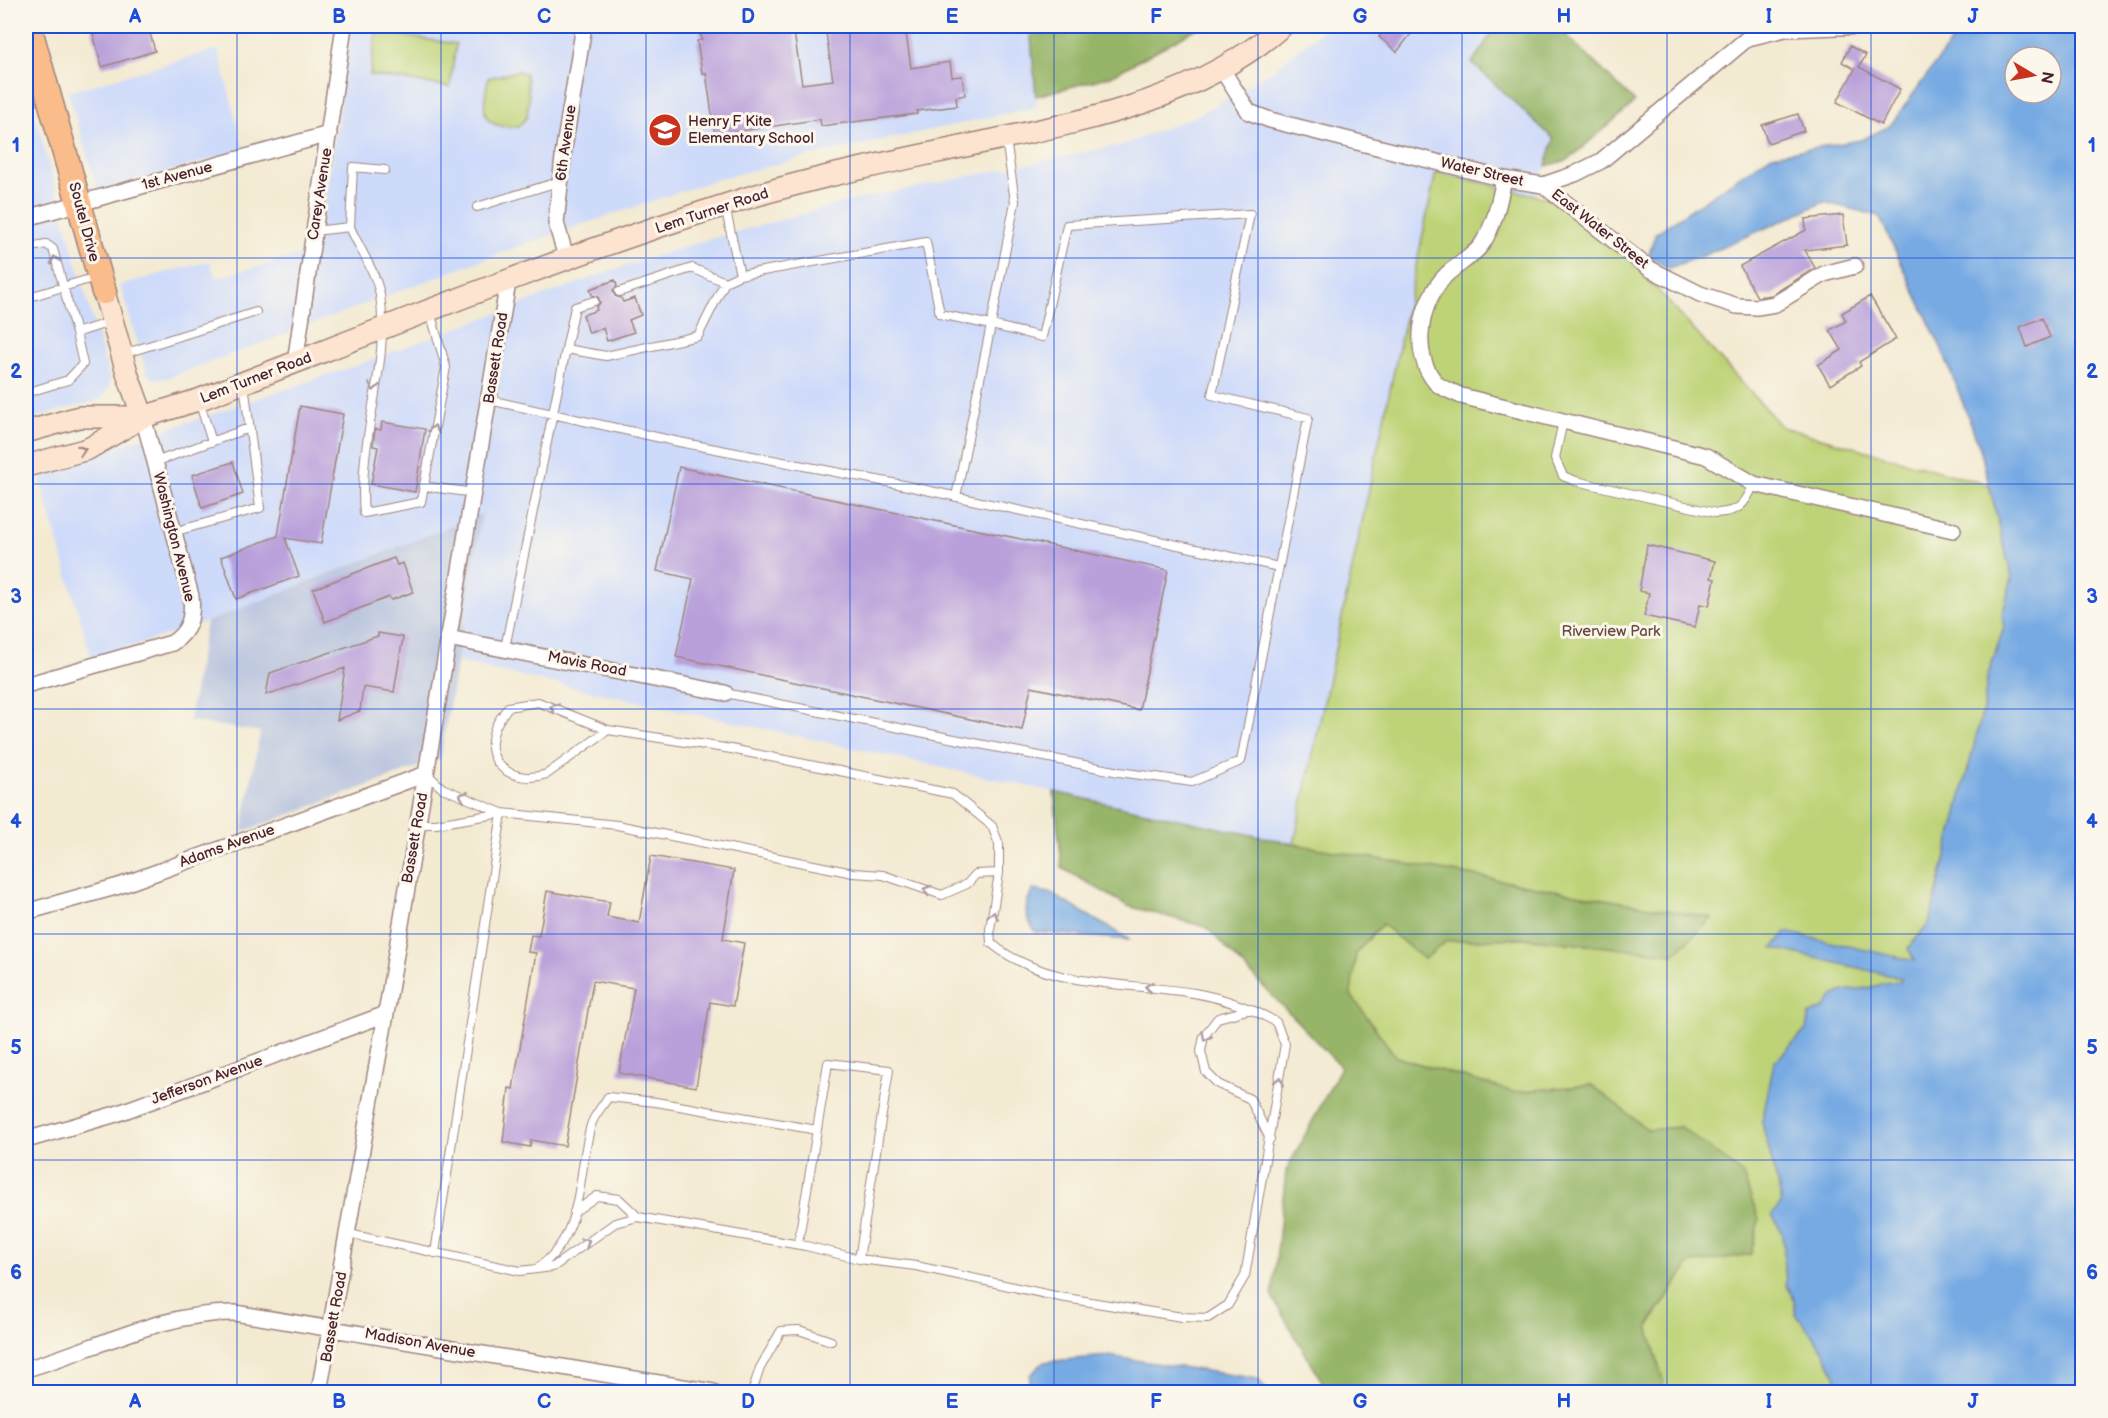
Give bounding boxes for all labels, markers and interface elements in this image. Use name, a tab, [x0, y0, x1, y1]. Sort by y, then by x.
text: A	[128, 5, 142, 29]
text: B	[332, 5, 346, 29]
text: C	[537, 5, 551, 29]
text: D	[741, 5, 755, 29]
text: E	[946, 5, 959, 29]
text: F	[1150, 5, 1162, 29]
text: G	[1353, 5, 1368, 29]
text: H	[1557, 5, 1571, 29]
text: I	[1766, 5, 1772, 29]
text: J	[1968, 5, 1980, 29]
north arrow	[2003, 45, 2063, 105]
text: N	[2036, 70, 2057, 85]
street label: 6th Avenue	[551, 104, 581, 182]
school or university icon: Henry F Kite Elementary School	[647, 112, 683, 148]
place label: Henry F Kite Elementary School	[688, 112, 814, 148]
text: 1	[12, 134, 20, 158]
text: 1	[2088, 134, 2096, 158]
street label: Carey Avenue	[303, 146, 337, 242]
street label: Water Street	[1439, 153, 1526, 191]
street label: 1st Avenue	[140, 157, 214, 195]
street label: Soutel Drive	[64, 180, 104, 264]
street label: Lem Turner Road	[653, 184, 771, 238]
street label: East Water Street	[1547, 185, 1653, 273]
one-way arrow	[50, 255, 63, 265]
street label: Bassett Road	[479, 311, 513, 405]
street label: Lem Turner Road	[198, 348, 314, 408]
text: 2	[10, 360, 22, 384]
text: 2	[2086, 360, 2098, 384]
one-way arrow	[368, 382, 381, 392]
one-way arrow	[427, 424, 440, 434]
one-way arrow	[76, 445, 87, 457]
street label: Washington Avenue	[149, 470, 199, 604]
text: 3	[10, 585, 22, 609]
text: 3	[2086, 585, 2098, 609]
park label: Riverview Park	[1562, 622, 1661, 641]
street label: Mavis Road	[546, 647, 628, 681]
one-way arrow	[549, 703, 560, 715]
street label: Bassett Road	[398, 791, 432, 885]
one-way arrow	[458, 791, 469, 803]
text: 4	[10, 810, 22, 834]
text: 4	[2086, 810, 2098, 834]
street label: Adams Avenue	[177, 820, 277, 872]
one-way arrow	[922, 884, 933, 897]
one-way arrow	[986, 910, 998, 919]
one-way arrow	[1144, 981, 1153, 994]
one-way arrow	[1202, 1031, 1214, 1042]
text: 5	[10, 1036, 22, 1060]
text: 5	[2086, 1036, 2098, 1060]
street label: Jefferson Avenue	[149, 1051, 265, 1109]
one-way arrow	[1272, 1077, 1285, 1087]
one-way arrow	[580, 1238, 591, 1249]
text: 6	[10, 1261, 22, 1285]
text: 6	[2086, 1261, 2098, 1285]
street label: Bassett Road	[317, 1270, 351, 1364]
street label: Madison Avenue	[363, 1324, 477, 1362]
text: A	[128, 1390, 142, 1414]
text: B	[332, 1390, 346, 1414]
text: C	[537, 1390, 551, 1414]
text: D	[741, 1390, 755, 1414]
text: E	[946, 1390, 959, 1414]
text: F	[1150, 1390, 1162, 1414]
text: G	[1353, 1390, 1368, 1414]
text: H	[1557, 1390, 1571, 1414]
text: I	[1766, 1390, 1772, 1414]
text: J	[1968, 1390, 1980, 1414]

